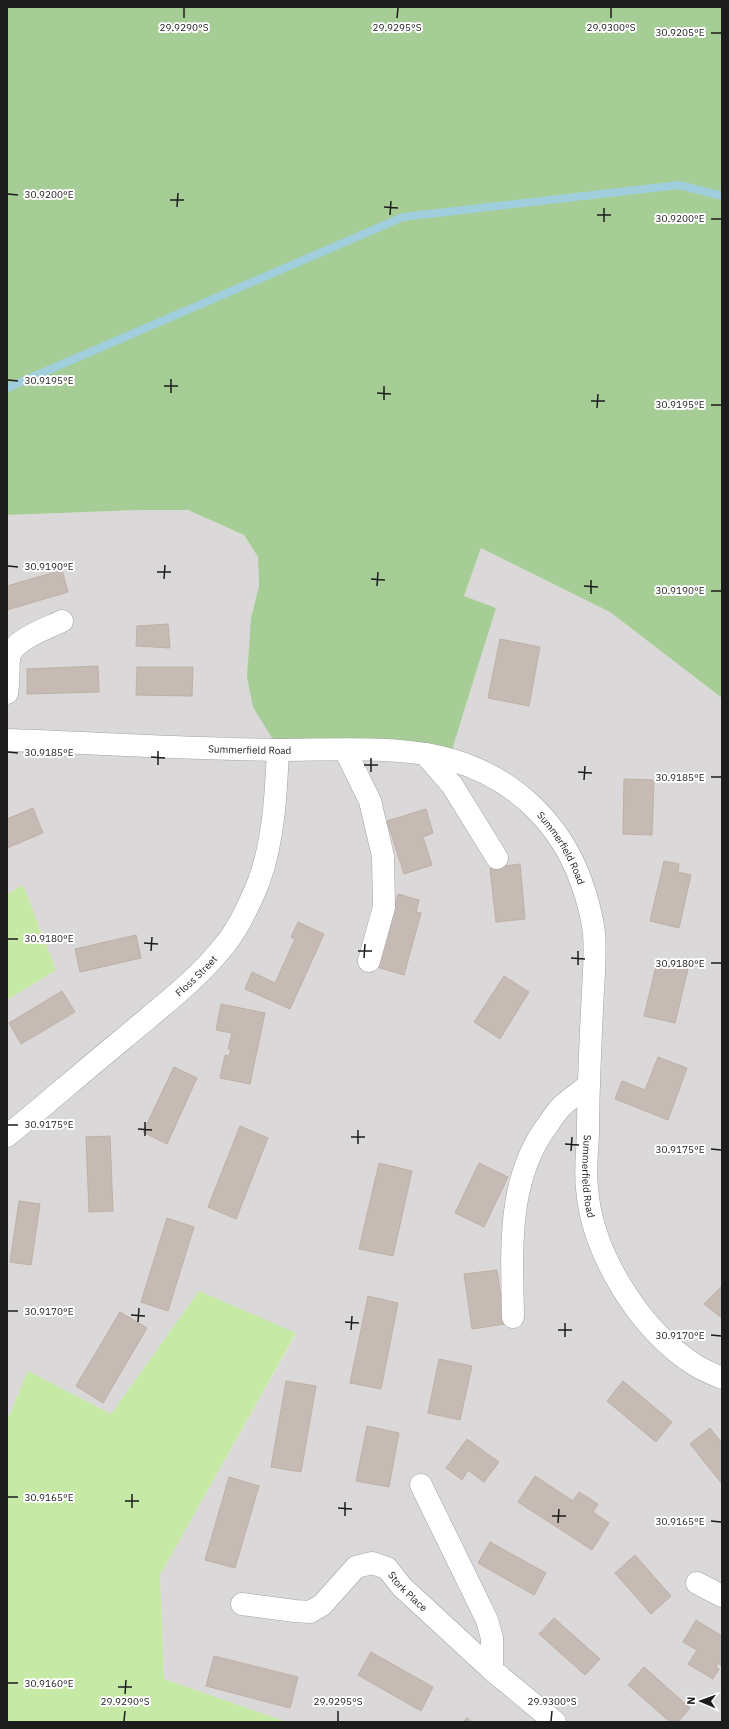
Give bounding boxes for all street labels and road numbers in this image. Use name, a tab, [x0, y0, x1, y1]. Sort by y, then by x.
street label: Summerfield Road	[208, 742, 291, 757]
street label: Summerfield Road	[535, 809, 588, 886]
street label: Floss Street	[172, 952, 220, 999]
street label: Summerfield Road	[580, 1134, 598, 1219]
street label: Stork Place	[386, 1569, 431, 1614]

